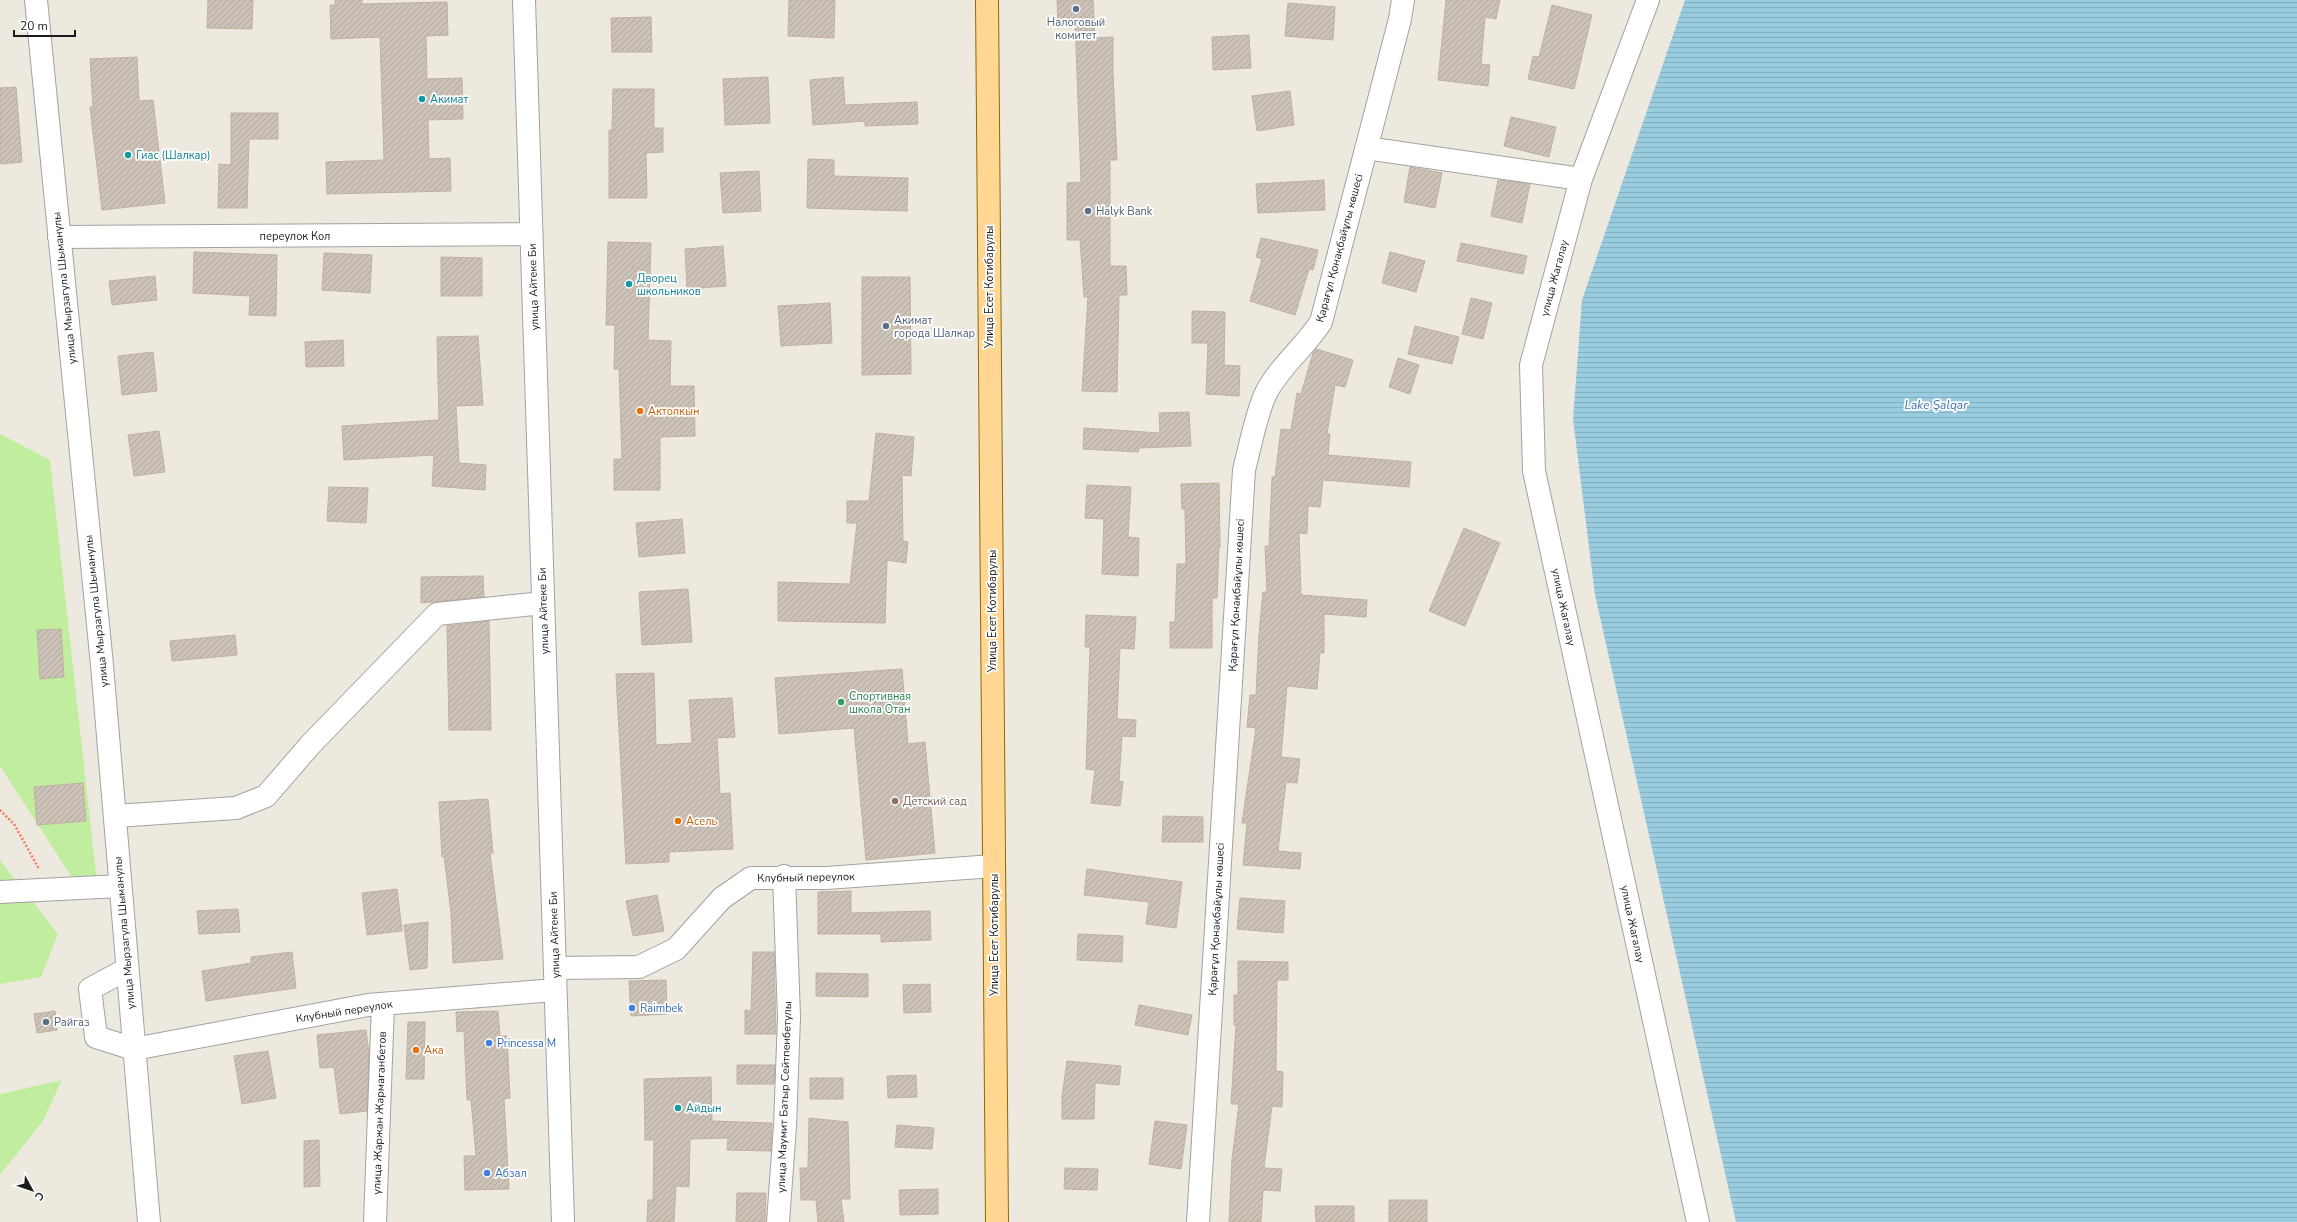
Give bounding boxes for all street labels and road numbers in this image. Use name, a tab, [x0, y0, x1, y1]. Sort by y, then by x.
street label: Қарағұл Қонақбайұлы көшесі	[1312, 172, 1367, 324]
street label: улица Мырзагула Шыманулы	[49, 211, 80, 365]
street label: Улица Есет Котибарулы	[982, 226, 997, 349]
street label: переулок Кол	[260, 229, 330, 244]
street label: улица Жагалау	[1537, 238, 1572, 318]
street label: улица Айтеке Би	[524, 243, 543, 331]
street label: Қарағұл Қонақбайұлы көшесі	[1225, 518, 1248, 672]
street label: улица Мырзагула Шыманулы	[81, 534, 112, 688]
street label: Улица Есет Котибарулы	[985, 550, 1000, 673]
street label: улица Айтеке Би	[534, 567, 553, 655]
street label: улица Жагалау	[1548, 567, 1579, 647]
street label: Қарағұл Қонақбайұлы көшесі	[1205, 842, 1228, 996]
street label: улица Мырзагула Шыманулы	[110, 856, 139, 1010]
street label: Клубный переулок	[757, 869, 855, 886]
street label: Улица Есет Котибарулы	[987, 874, 1002, 997]
street label: улица Жагалау	[1617, 884, 1648, 964]
street label: улица Айтеке Би	[545, 891, 564, 979]
street label: Клубный переулок	[295, 996, 394, 1027]
street label: улица Маумит Батыр Сейтпенбетулы	[774, 1001, 795, 1193]
street label: улица Жаржан Жармаганбетов	[369, 1031, 390, 1195]

